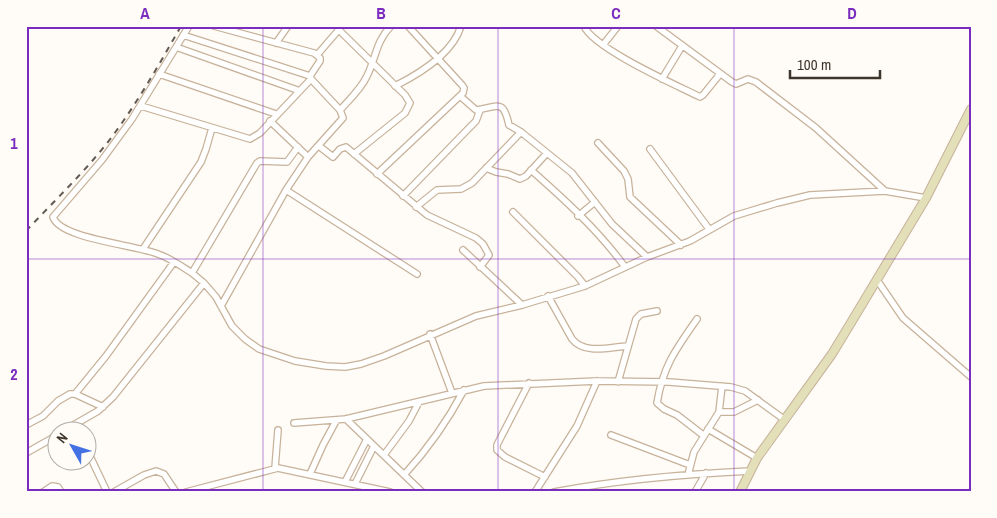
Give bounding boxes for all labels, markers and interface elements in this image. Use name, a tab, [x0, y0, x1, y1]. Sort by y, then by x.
text: A	[140, 2, 150, 24]
text: B	[376, 2, 386, 24]
text: C	[611, 2, 621, 24]
text: D	[847, 2, 857, 24]
scale bar	[790, 48, 880, 80]
text: 100 m	[797, 54, 831, 75]
text: 1	[10, 132, 18, 154]
text: 2	[10, 363, 18, 385]
north arrow	[48, 420, 98, 470]
text: N	[52, 429, 72, 447]

